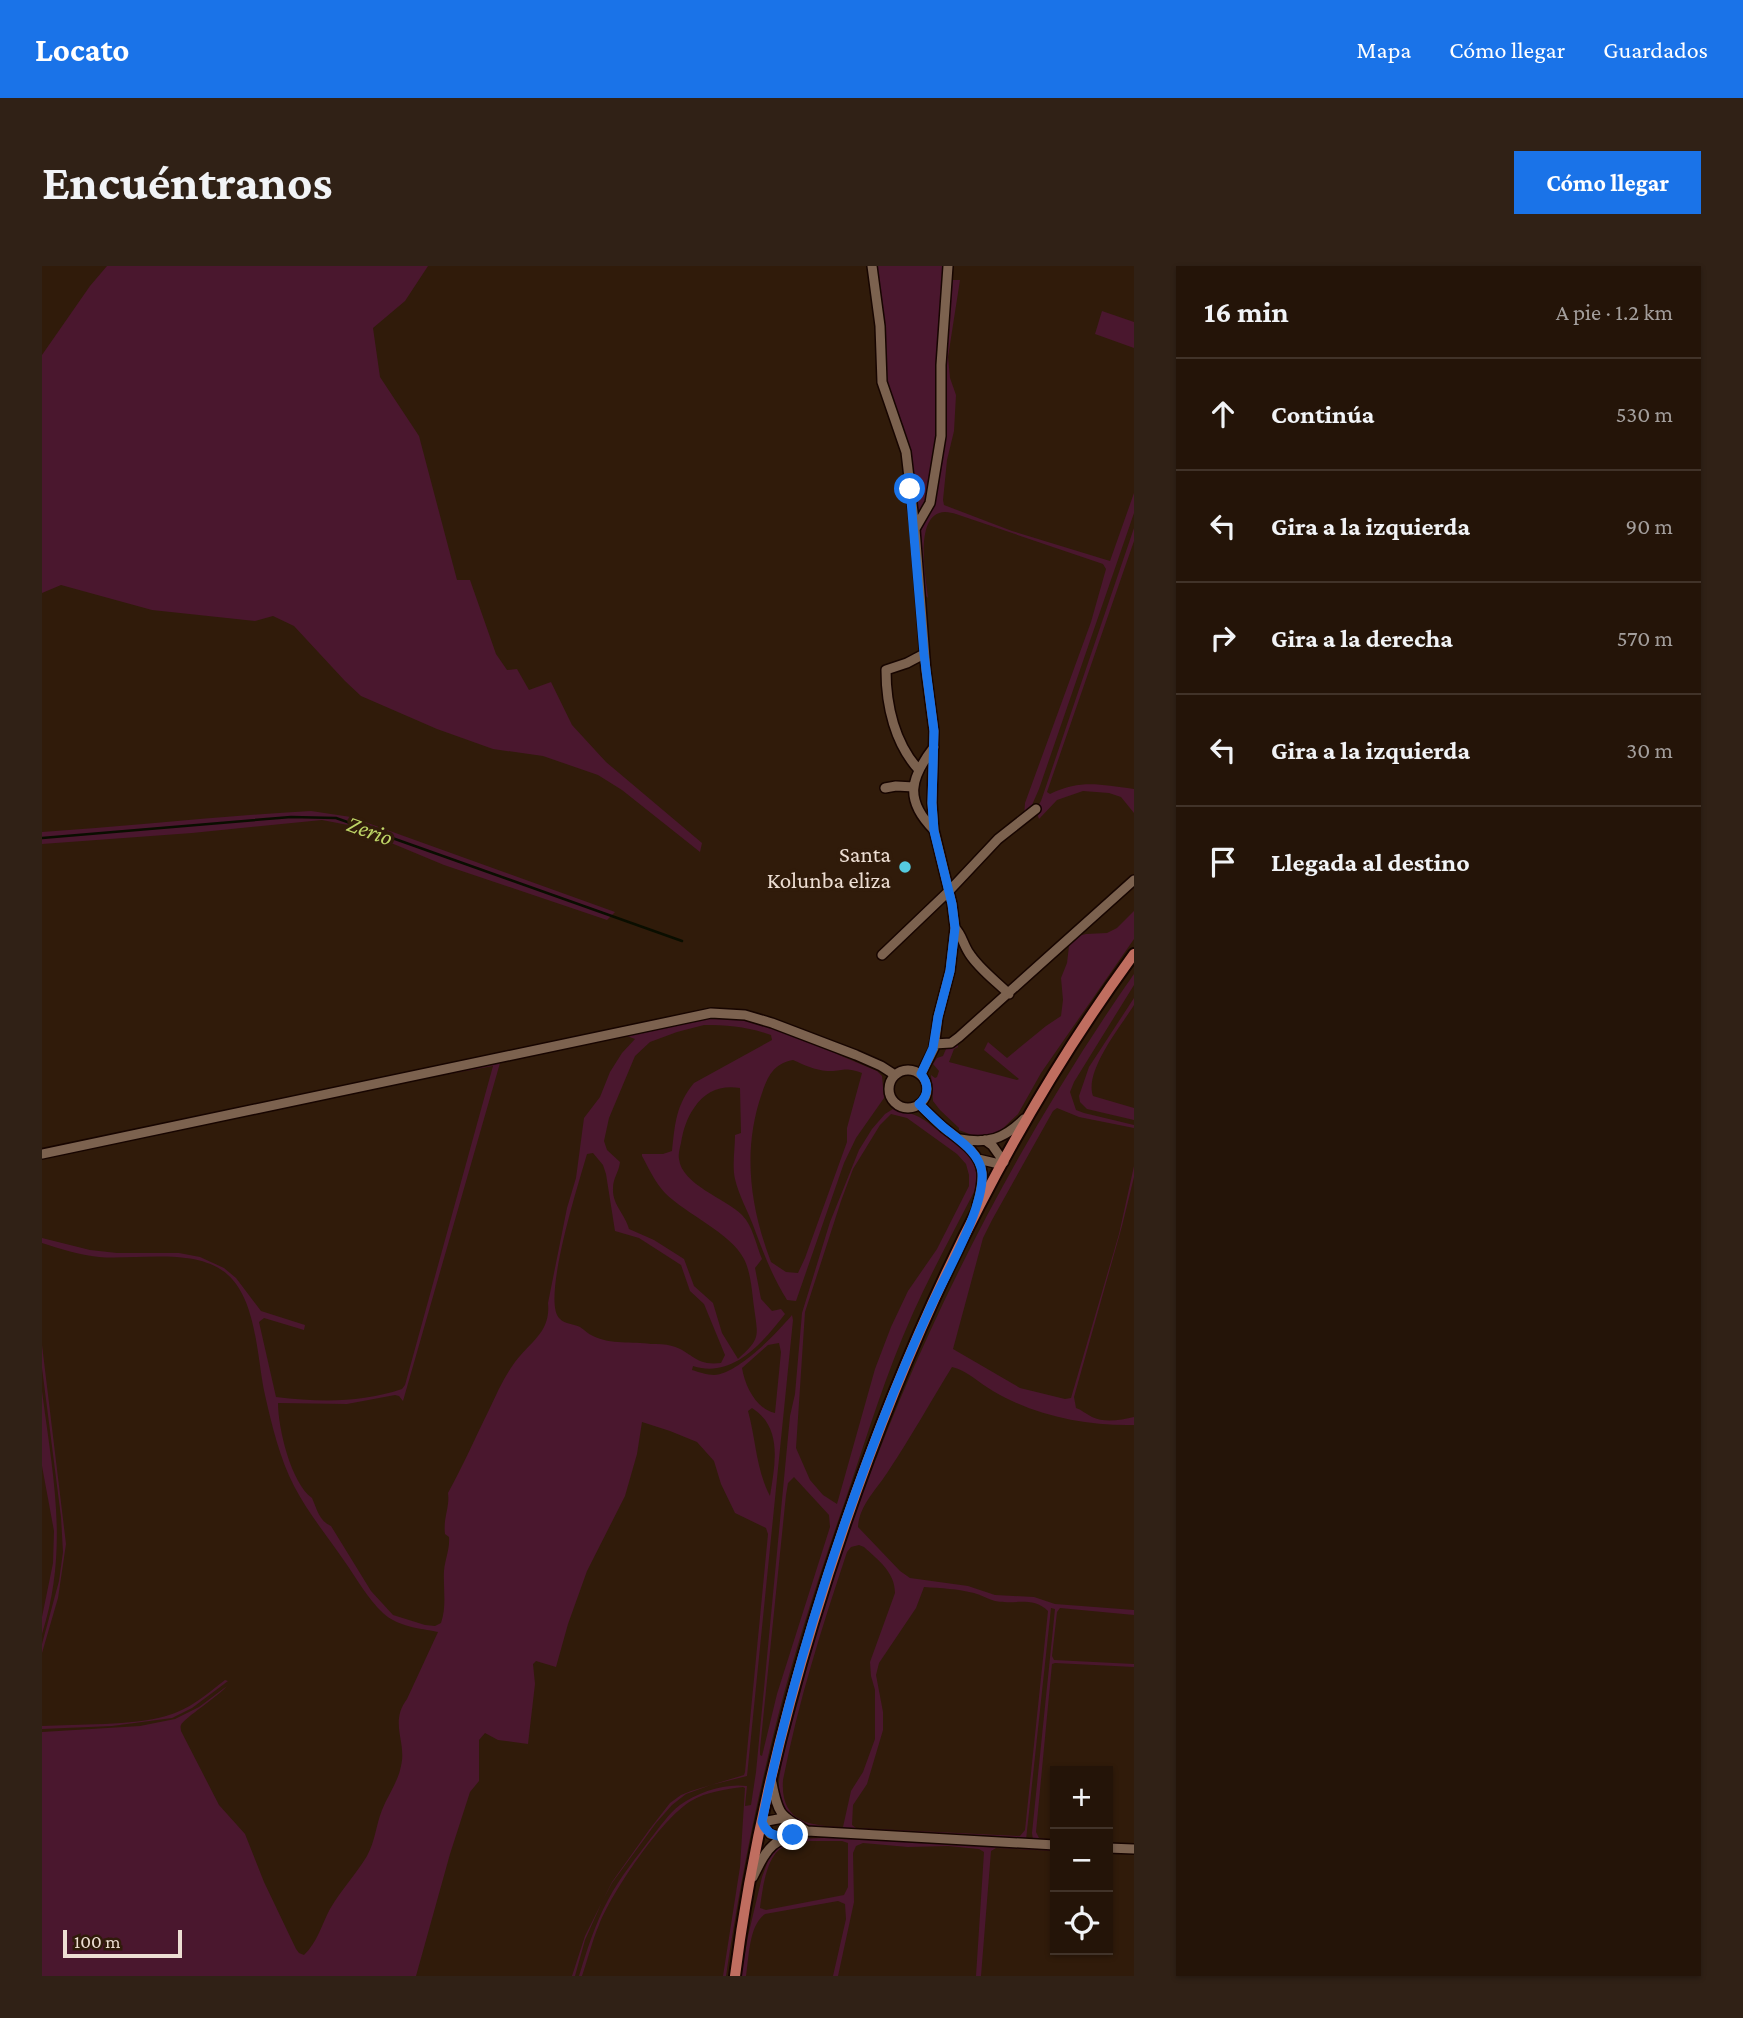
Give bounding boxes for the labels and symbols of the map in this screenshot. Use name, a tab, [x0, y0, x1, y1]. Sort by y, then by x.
route start	[894, 473, 925, 504]
water label: Zerio	[343, 809, 397, 851]
place label: Santa Kolunba eliza	[767, 841, 891, 893]
marker: Santa Kolunba eliza	[897, 859, 913, 875]
route end	[777, 1819, 808, 1850]
scale bar	[63, 1927, 182, 1959]

